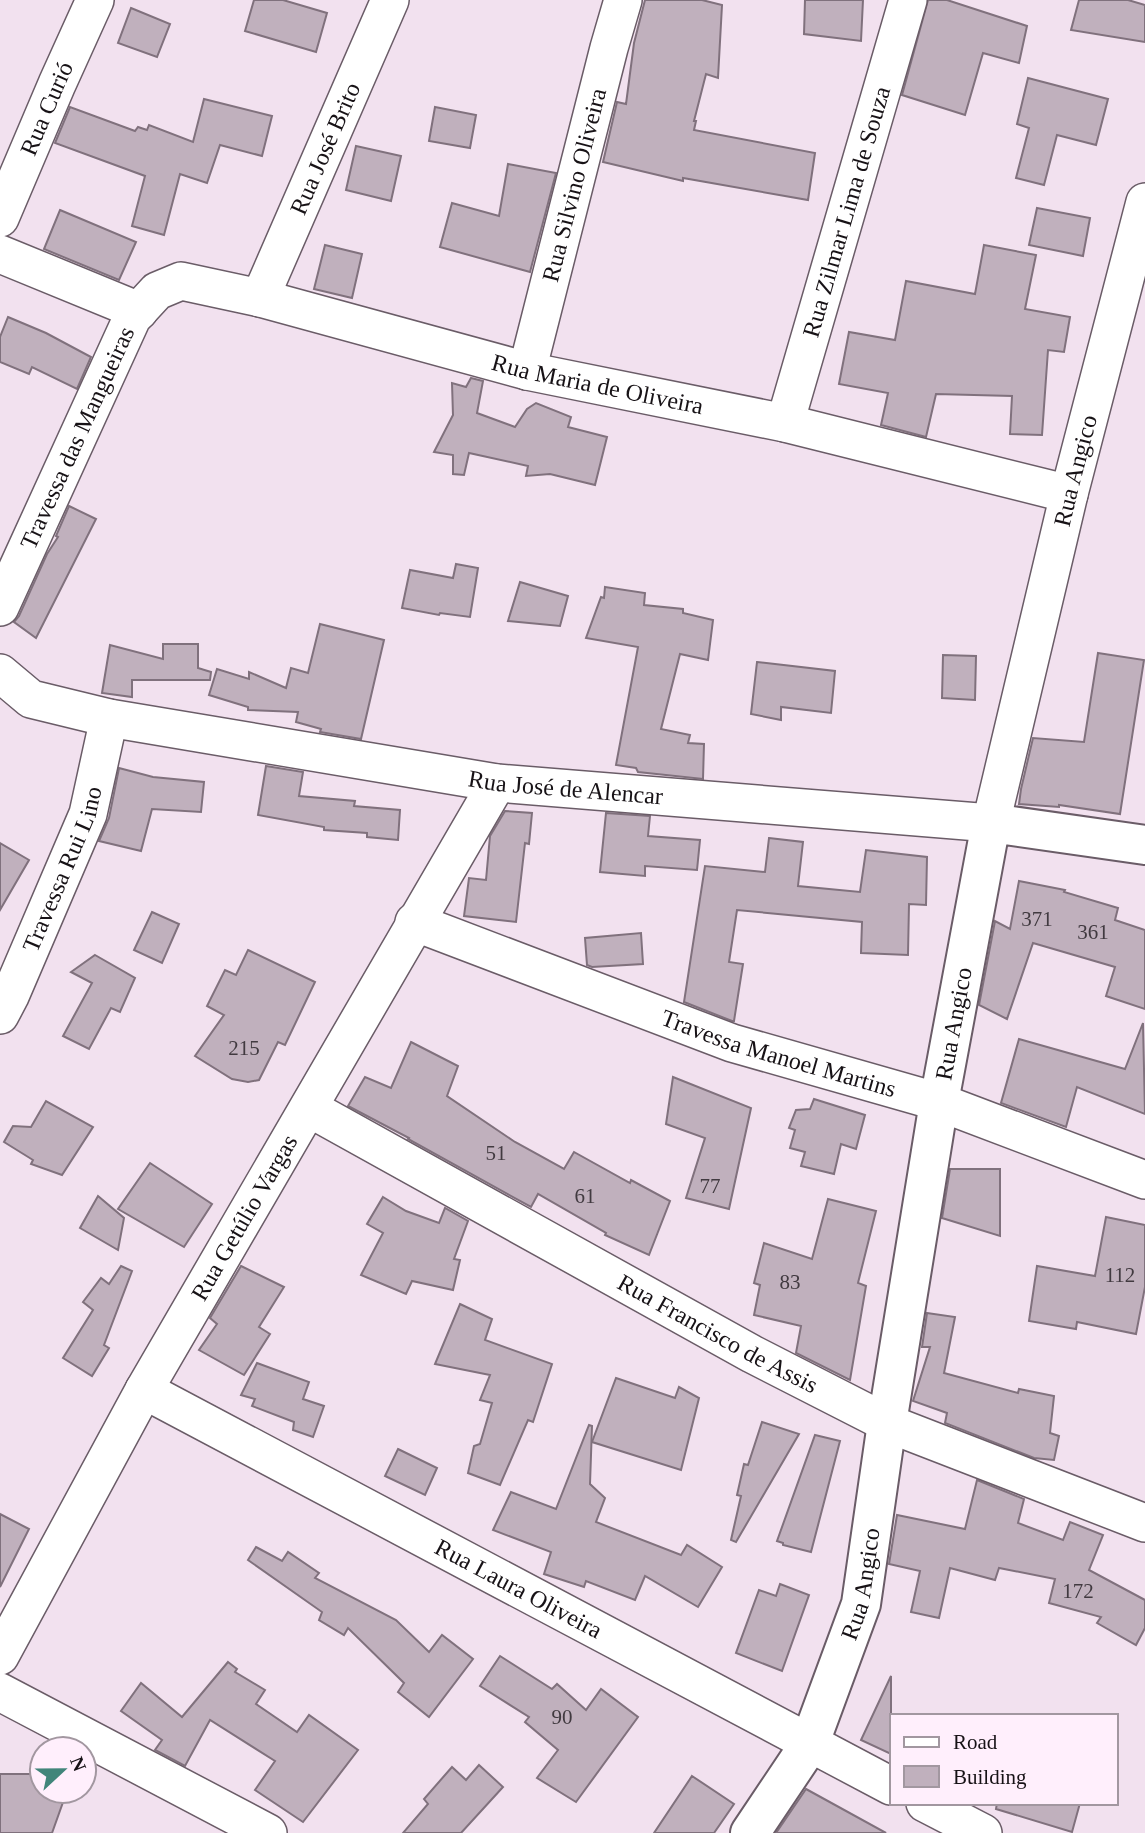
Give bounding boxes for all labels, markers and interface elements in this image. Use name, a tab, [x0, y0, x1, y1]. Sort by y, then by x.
street label: Rua Curió	[15, 58, 78, 159]
street label: Rua José Brito	[285, 79, 365, 219]
street label: Rua Zilmar Lima de Souza	[798, 83, 895, 340]
street label: Rua Silvino Oliveira	[537, 85, 611, 284]
street label: Travessa das Mangueiras	[15, 322, 139, 553]
street label: Rua Maria de Oliveira	[489, 349, 706, 419]
street label: Rua Angico	[1049, 412, 1102, 529]
street label: Rua José de Alencar	[466, 765, 664, 809]
street label: Travessa Rui Lino	[17, 784, 107, 956]
house number: 371	[1021, 907, 1053, 931]
house number: 361	[1077, 920, 1109, 944]
street label: Rua Angico	[930, 965, 977, 1082]
street label: Travessa Manoel Martins	[658, 1004, 899, 1102]
house number: 215	[228, 1036, 260, 1060]
street label: Rua Getúlio Vargas	[186, 1130, 303, 1305]
house number: 51	[486, 1141, 507, 1165]
house number: 77	[700, 1174, 721, 1198]
house number: 61	[575, 1184, 596, 1208]
house number: 112	[1105, 1263, 1135, 1287]
street label: Rua Francisco de Assis	[613, 1269, 822, 1398]
house number: 83	[780, 1270, 801, 1294]
street label: Rua Angico	[836, 1526, 885, 1643]
street label: Rua Laura Oliveira	[431, 1534, 607, 1644]
house number: 172	[1062, 1579, 1094, 1603]
house number: 90	[552, 1705, 573, 1729]
legend	[890, 1714, 1117, 1805]
text: Road	[953, 1730, 998, 1754]
north arrow	[28, 1735, 98, 1805]
text: N	[66, 1754, 91, 1774]
text: Building	[953, 1765, 1027, 1789]

